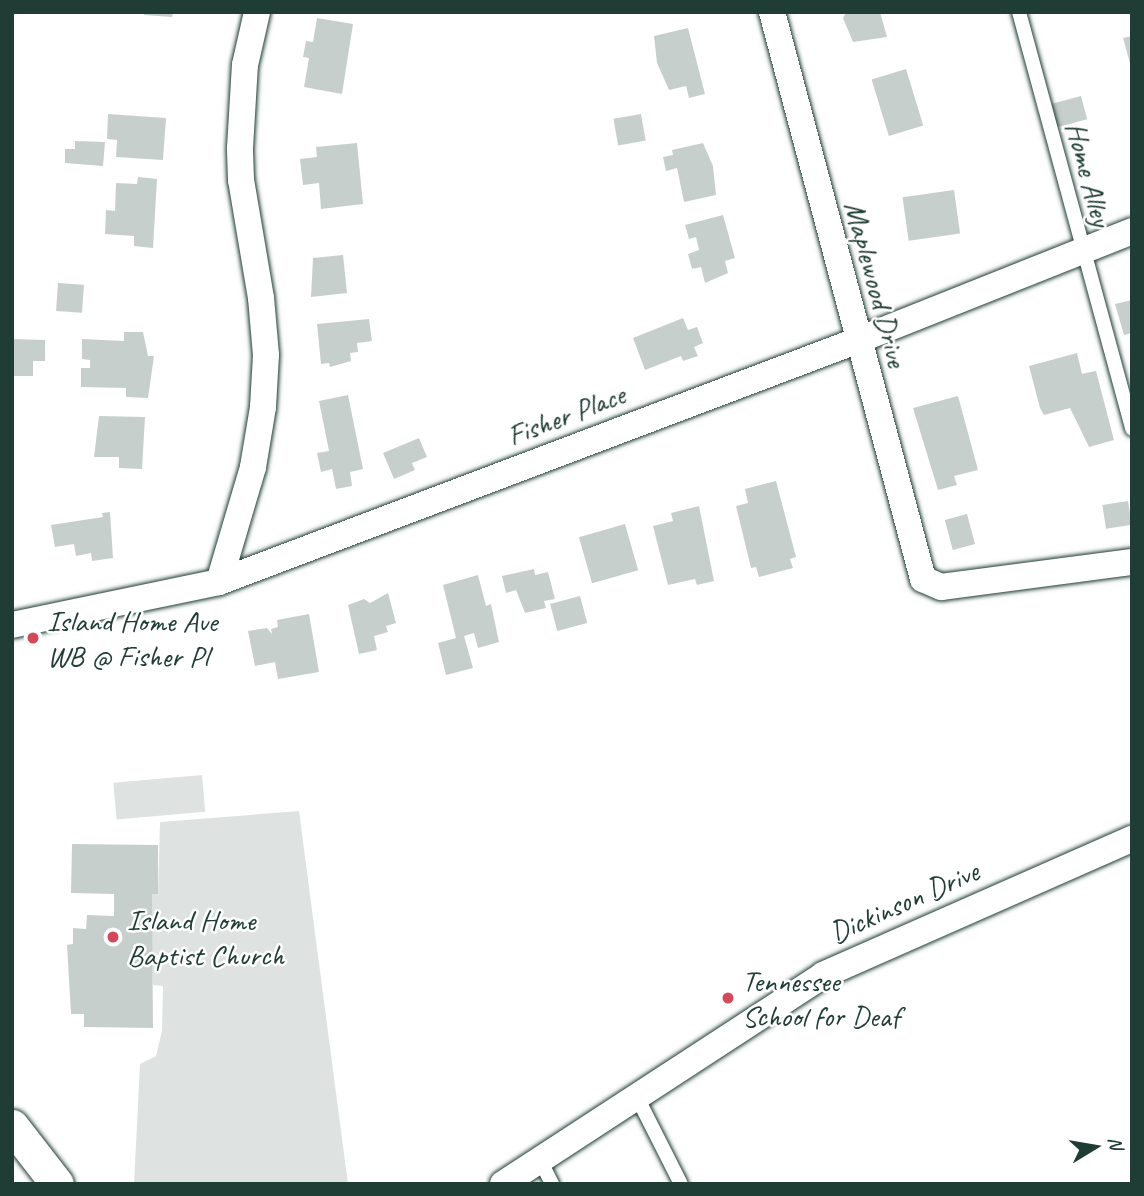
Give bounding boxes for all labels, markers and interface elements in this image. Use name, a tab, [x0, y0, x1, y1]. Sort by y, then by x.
street label: Home Alley	[1058, 118, 1120, 230]
street label: Maplewood Drive	[837, 197, 915, 371]
street label: Fisher Place	[502, 376, 630, 454]
place label: Island Home Ave WB @ Fisher Pl	[47, 603, 216, 674]
marker: Island Home Ave WB @ Fisher Pl	[25, 630, 41, 646]
street label: Dickinson Drive	[824, 853, 984, 951]
place label: Island Home Baptist Church	[127, 902, 285, 972]
marker: Island Home Baptist Church	[105, 929, 121, 945]
place label: Tennessee School for Deaf	[742, 963, 899, 1034]
marker: Tennessee School for Deaf	[720, 990, 736, 1006]
north arrow	[1060, 1112, 1130, 1182]
text: N	[1103, 1135, 1129, 1151]

